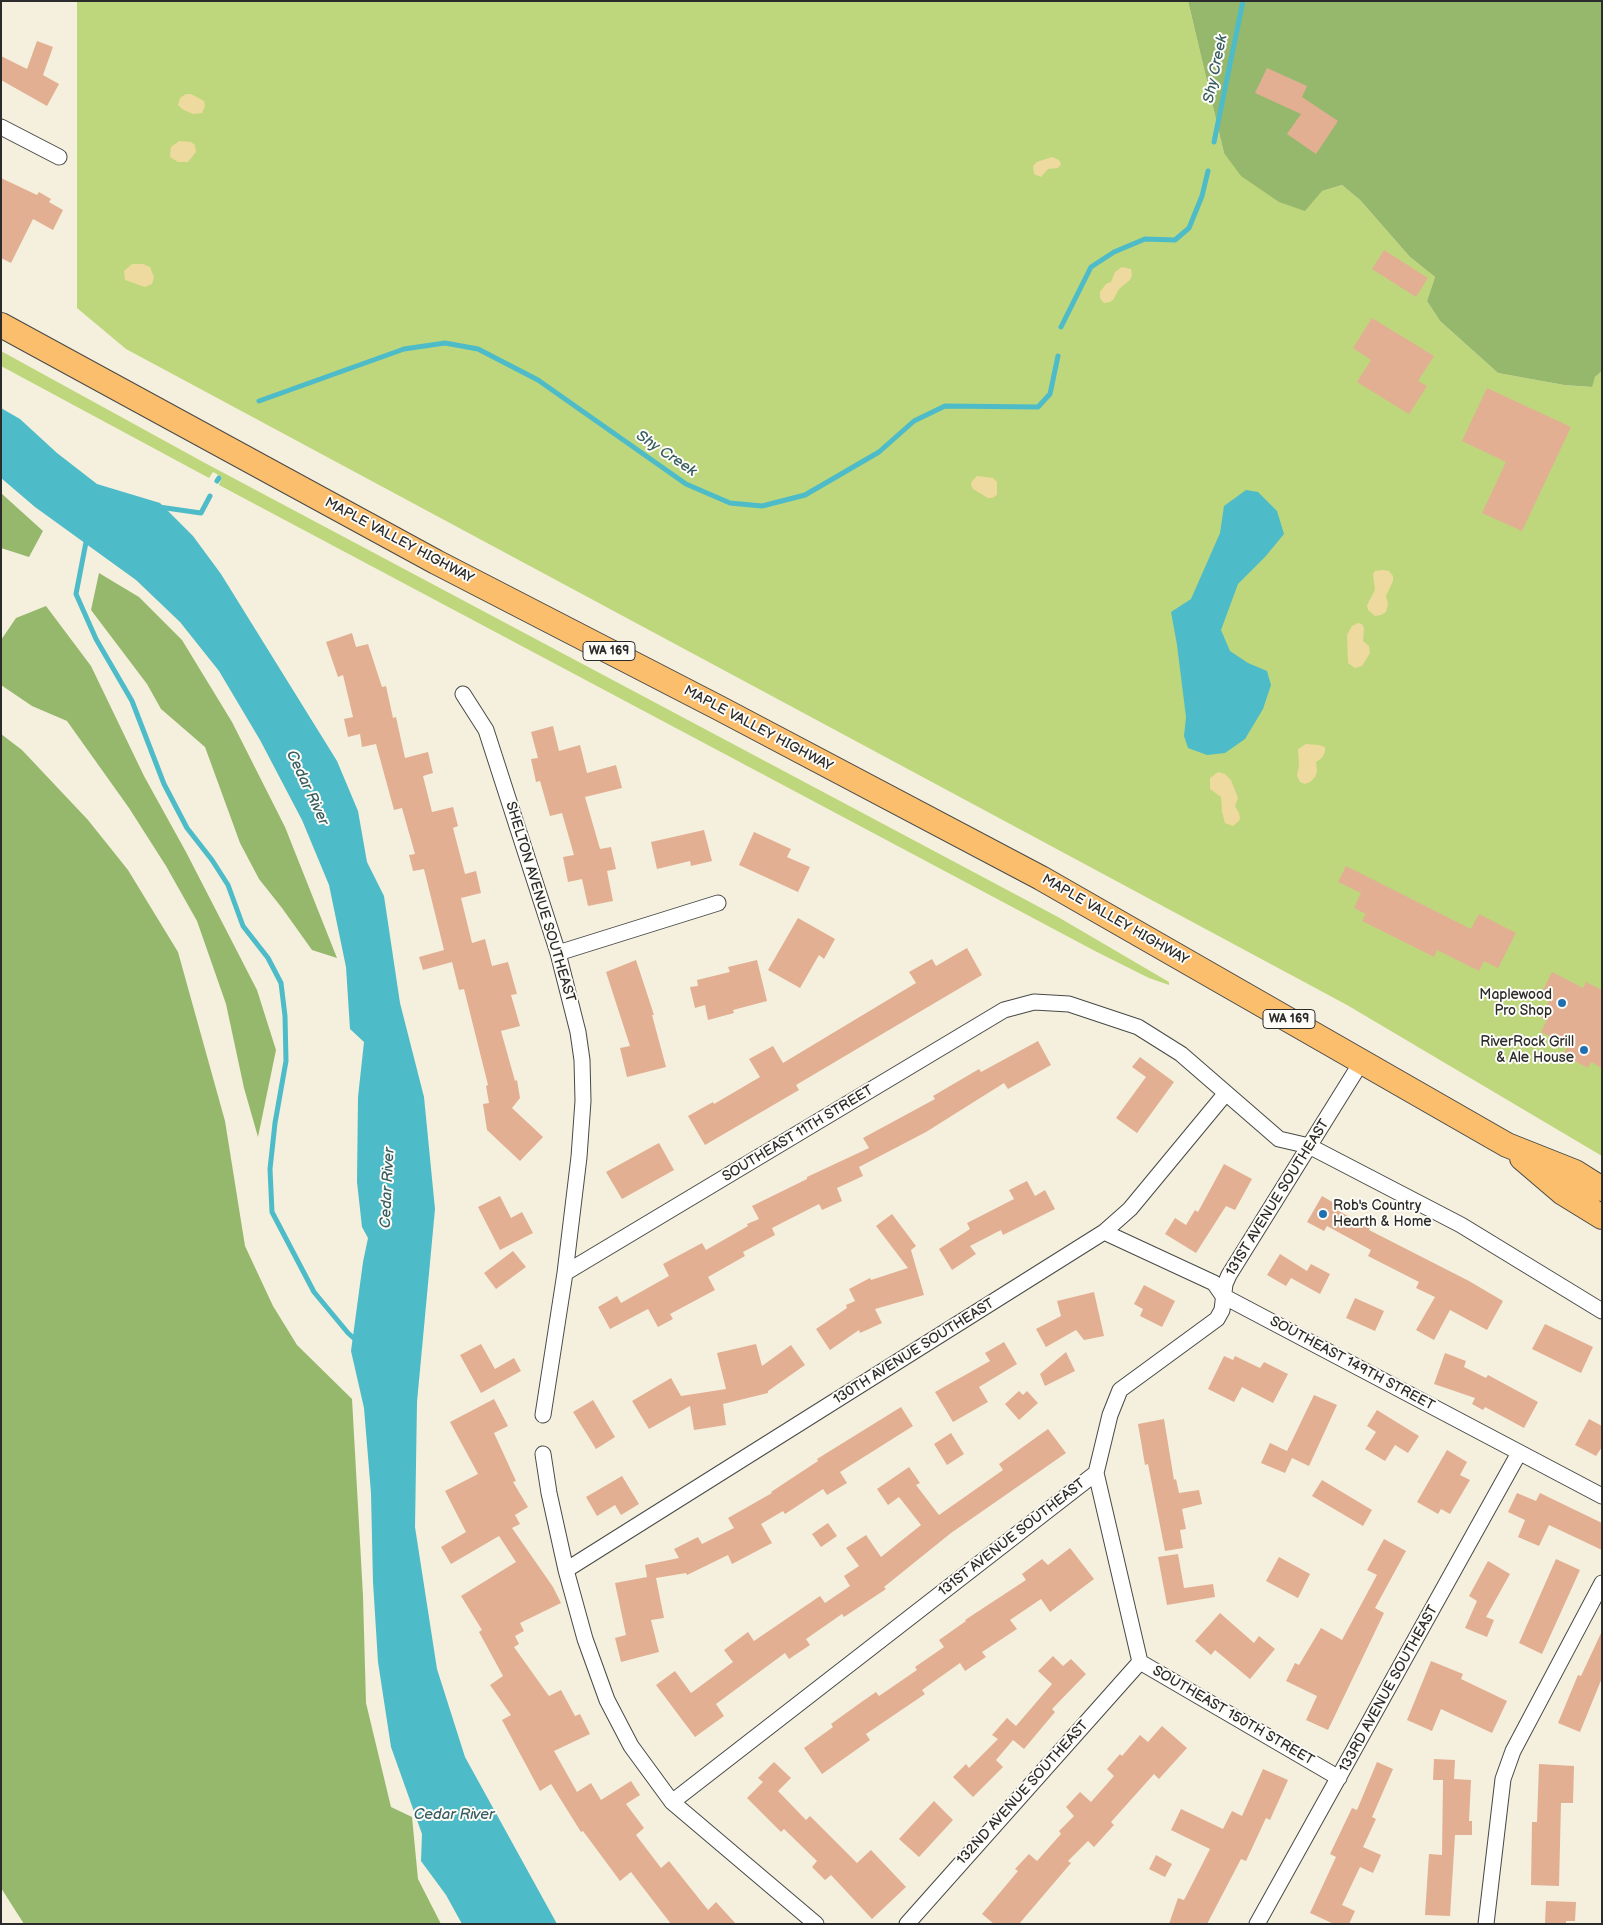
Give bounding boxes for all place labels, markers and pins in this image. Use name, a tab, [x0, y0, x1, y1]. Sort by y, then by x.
place label: Maplewood Pro Shop	[1479, 987, 1552, 1020]
marker: Maplewood Pro Shop	[1556, 997, 1568, 1009]
place label: RiverRock Grill & Ale House	[1480, 1034, 1574, 1066]
marker: RiverRock Grill & Ale House	[1578, 1044, 1590, 1056]
place label: Rob's Country Hearth & Home	[1333, 1198, 1432, 1230]
marker: Rob's Country Hearth & Home	[1317, 1208, 1329, 1220]

